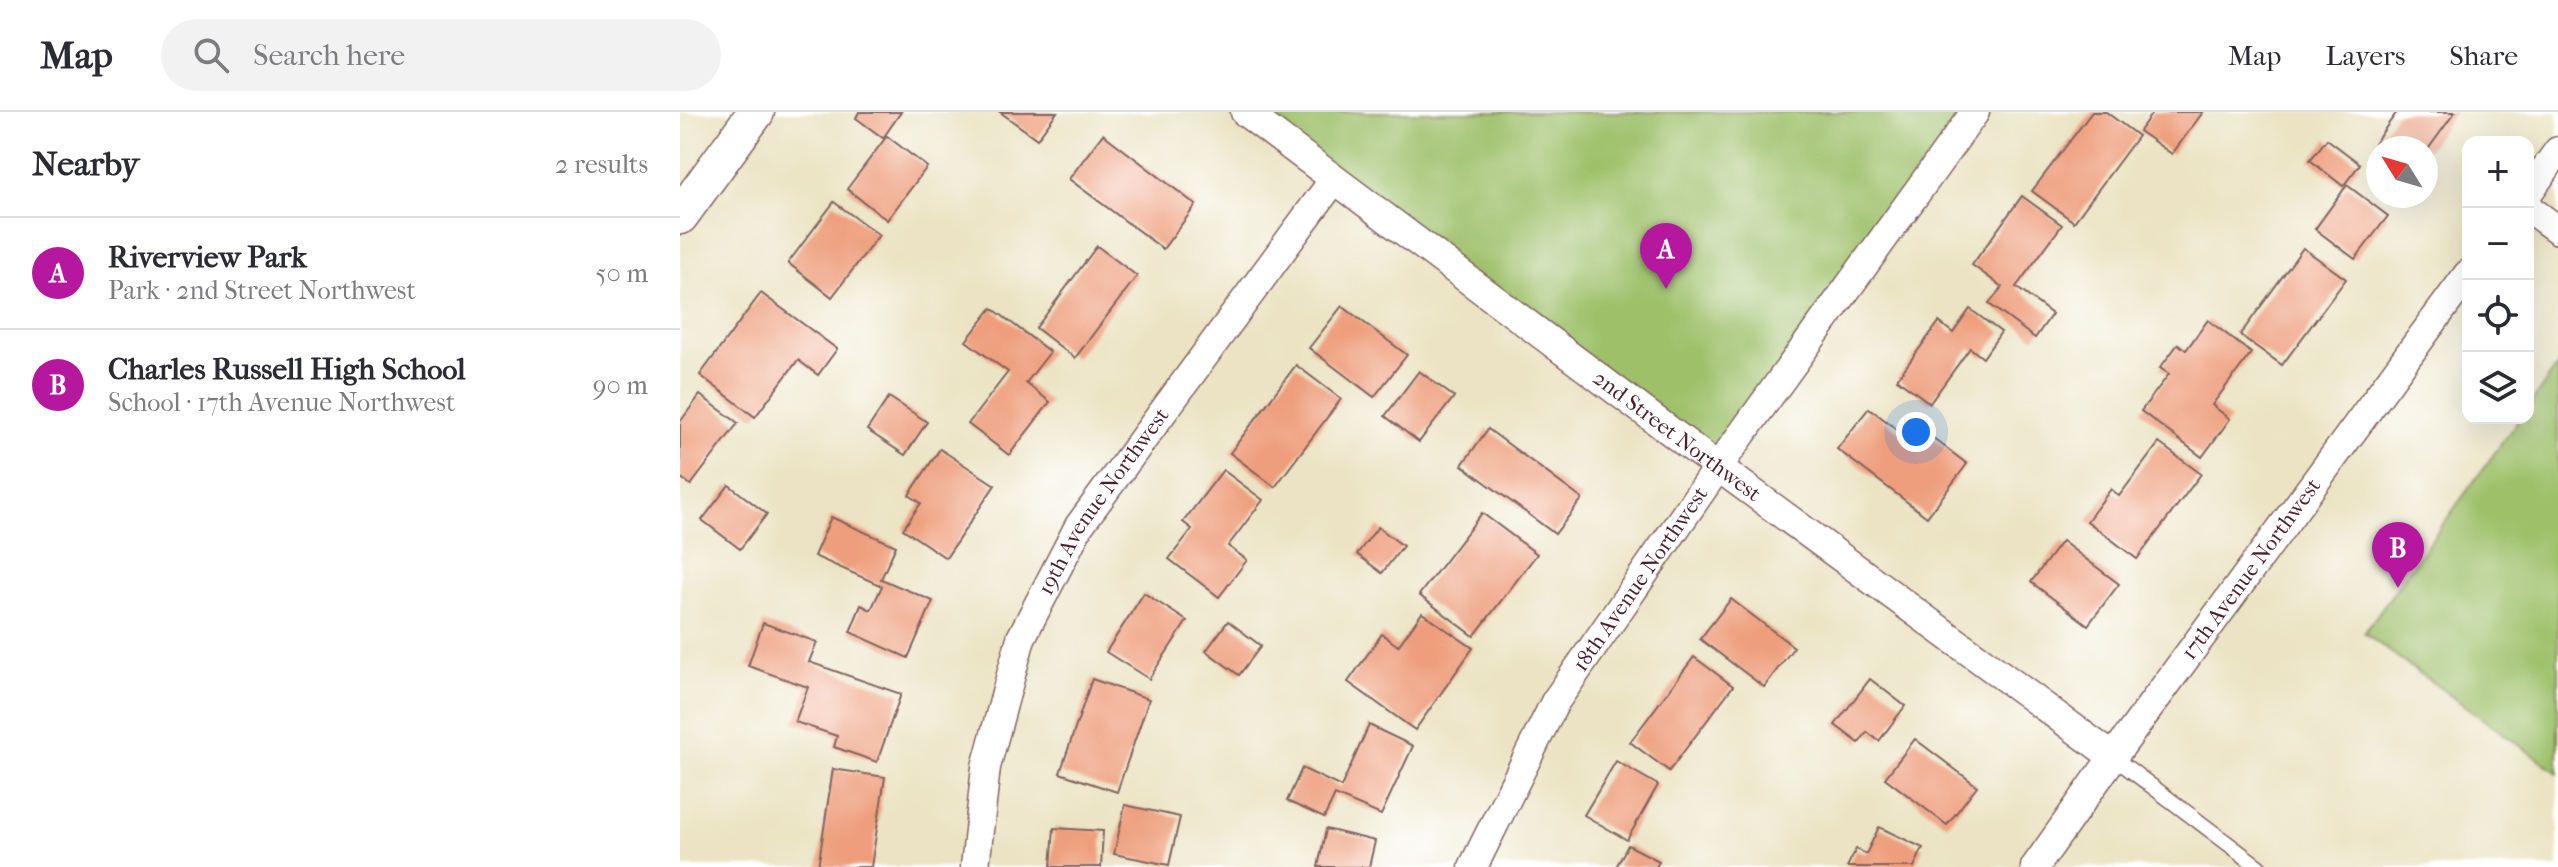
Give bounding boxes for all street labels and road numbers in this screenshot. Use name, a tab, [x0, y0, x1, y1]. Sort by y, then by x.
street label: 2nd Street Northwest	[1588, 365, 1766, 507]
street label: 19th Avenue Northwest	[1032, 403, 1175, 600]
street label: 17th Avenue Northwest	[2176, 473, 2326, 665]
street label: 18th Avenue Northwest	[1567, 481, 1714, 676]

